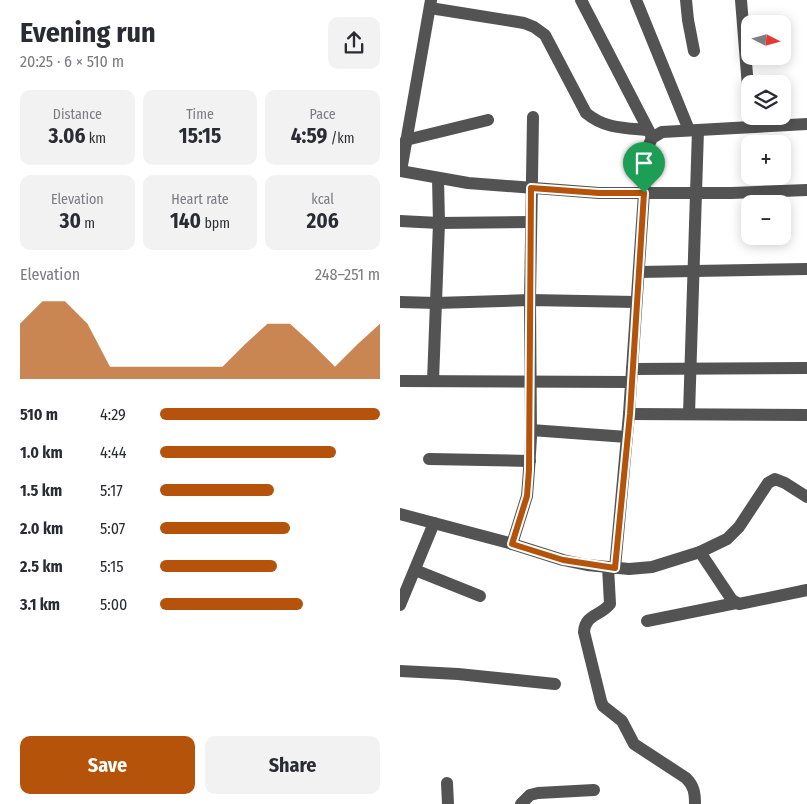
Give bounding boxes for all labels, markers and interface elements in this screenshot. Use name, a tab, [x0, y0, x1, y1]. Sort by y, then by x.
north arrow	[741, 15, 791, 65]
map controls	[741, 15, 791, 245]
text: Evening run	[20, 16, 156, 49]
button: share	[328, 17, 380, 69]
text: 20:25 · 6 × 510 m	[20, 52, 124, 71]
button: layers	[741, 75, 791, 125]
text: Distance	[53, 106, 102, 123]
text: Time	[186, 106, 214, 123]
text: Pace	[310, 106, 336, 123]
text: 3.06	[49, 123, 85, 149]
text: 15:15	[179, 123, 221, 149]
text: 4:59	[291, 123, 327, 149]
text: km	[85, 130, 106, 147]
text: /km	[327, 130, 355, 147]
button: +	[741, 135, 791, 185]
pin	[623, 142, 665, 193]
icon: arrive	[630, 149, 658, 177]
text: Elevation	[51, 191, 104, 208]
text: Heart rate	[171, 191, 229, 208]
text: kcal	[311, 191, 334, 208]
button: −	[741, 195, 791, 245]
text: 30	[60, 208, 81, 234]
text: 140	[170, 208, 201, 234]
text: 206	[307, 208, 339, 234]
text: m	[81, 215, 95, 232]
text: bpm	[201, 215, 230, 232]
text: Elevation	[20, 265, 80, 284]
text: 248–251 m	[315, 265, 380, 284]
text: 510 m	[20, 405, 58, 424]
text: 4:29	[100, 405, 126, 424]
text: 1.0 km	[20, 443, 63, 462]
text: 4:44	[100, 443, 127, 462]
text: 1.5 km	[20, 481, 62, 500]
text: 5:17	[100, 481, 123, 500]
text: 2.0 km	[20, 519, 63, 538]
text: 5:07	[100, 519, 125, 538]
text: 2.5 km	[20, 557, 63, 576]
text: 5:15	[100, 557, 124, 576]
text: 3.1 km	[20, 595, 60, 614]
text: 5:00	[100, 595, 127, 614]
button: Save	[20, 736, 195, 794]
button: Share	[205, 736, 380, 794]

